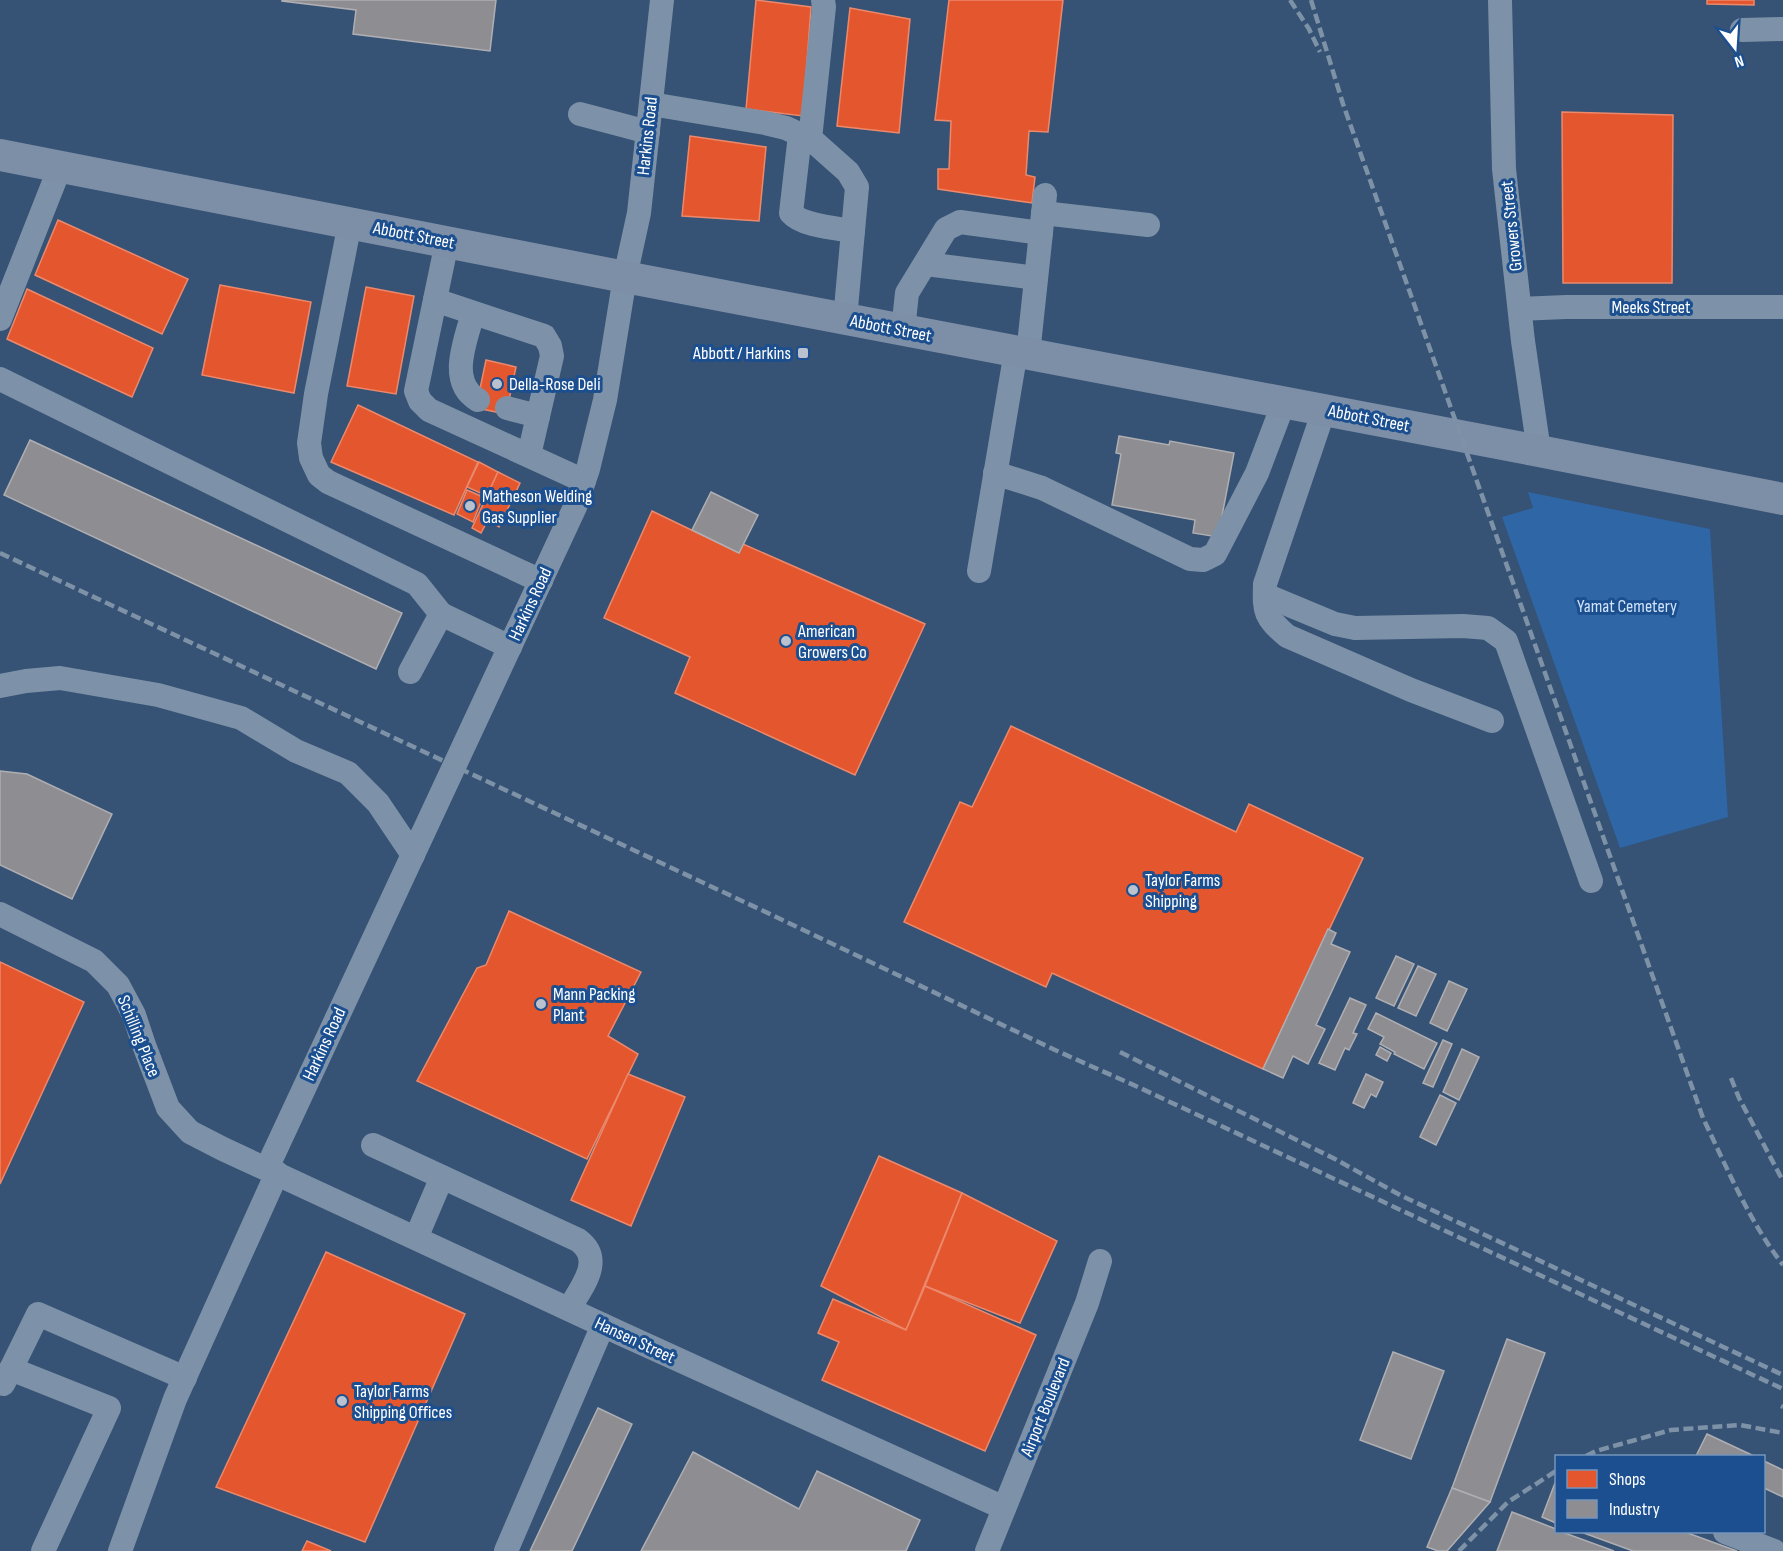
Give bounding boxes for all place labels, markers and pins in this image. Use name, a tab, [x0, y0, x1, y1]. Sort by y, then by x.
place label: Abbott / Harkins	[692, 343, 791, 364]
marker: Abbott / Harkins	[796, 346, 810, 360]
place label: Della-Rose Deli	[509, 374, 601, 395]
marker: Della-Rose Deli	[490, 377, 504, 391]
place label: Matheson Welding Gas Supplier	[482, 486, 592, 528]
marker: Matheson Welding Gas Supplier	[463, 499, 477, 513]
place label: American Growers Co	[797, 621, 867, 663]
marker: American Growers Co	[779, 634, 793, 648]
place label: Taylor Farms Shipping	[1145, 870, 1220, 912]
marker: Taylor Farms Shipping	[1126, 883, 1140, 897]
place label: Mann Packing Plant	[553, 984, 636, 1026]
marker: Mann Packing Plant	[534, 997, 548, 1011]
place label: Taylor Farms Shipping Offices	[354, 1381, 452, 1423]
marker: Taylor Farms Shipping Offices	[335, 1394, 349, 1408]

